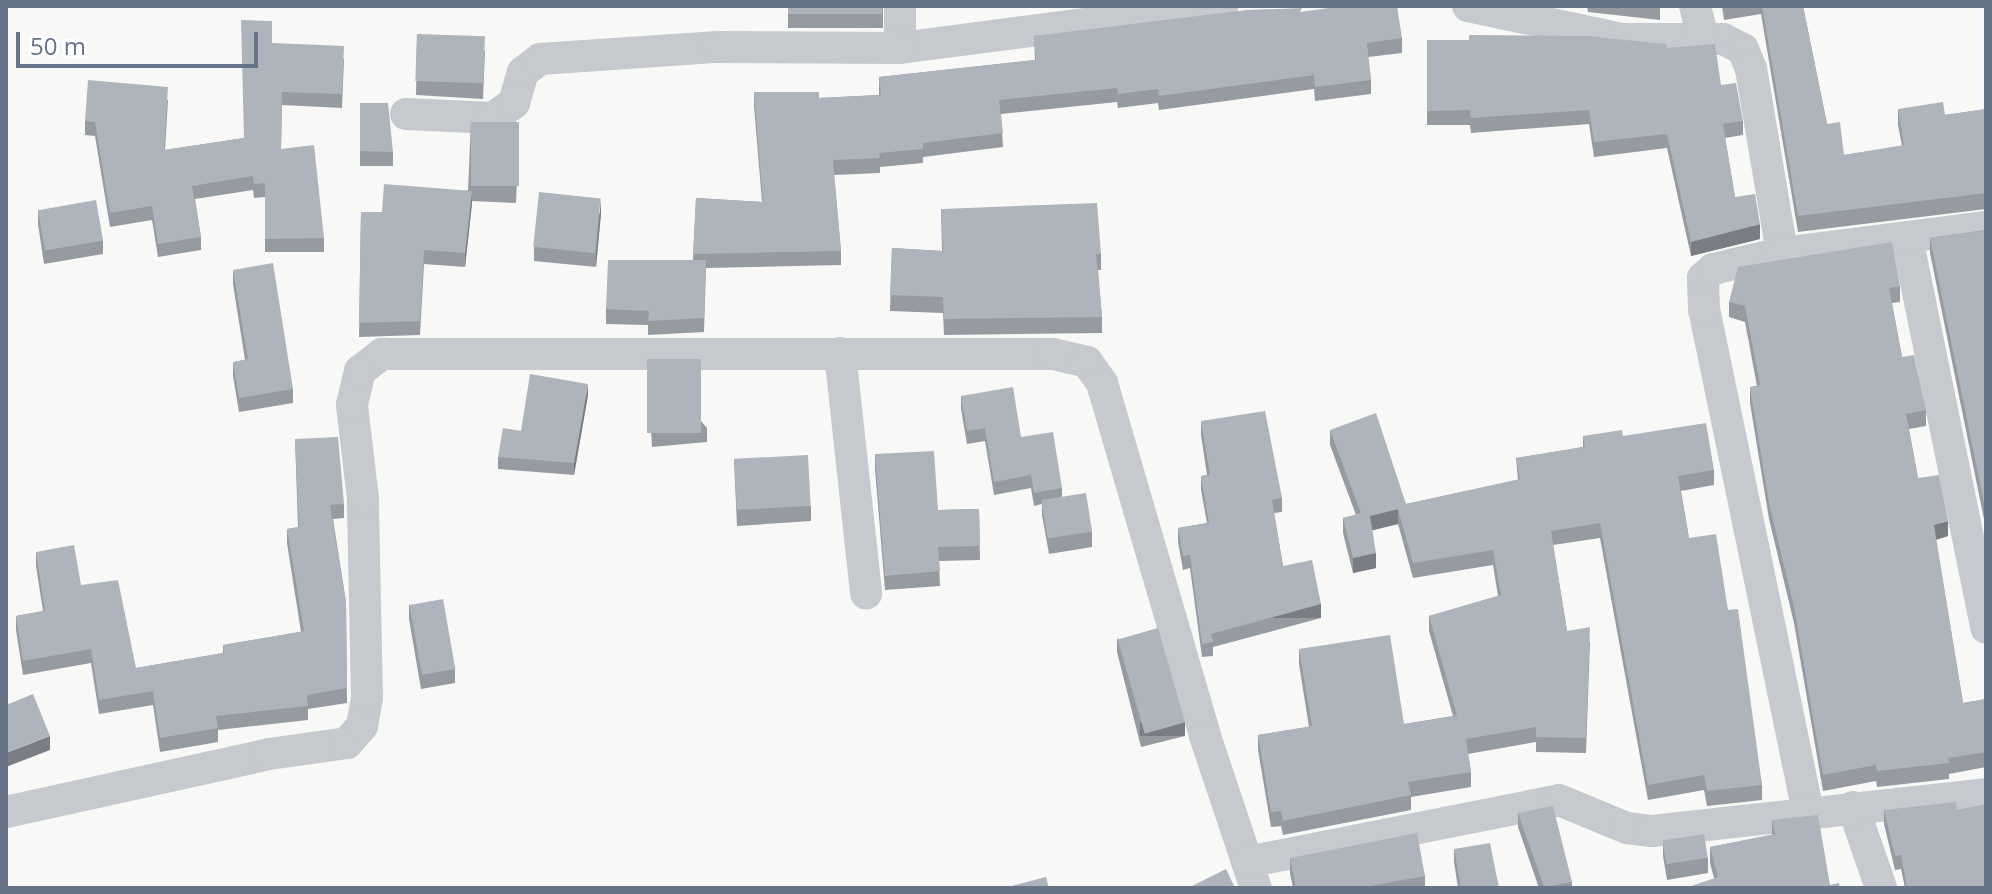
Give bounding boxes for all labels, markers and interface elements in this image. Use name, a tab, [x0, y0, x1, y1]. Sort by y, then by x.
scale bar	[20, 16, 262, 66]
text: 50 m	[30, 29, 86, 62]

